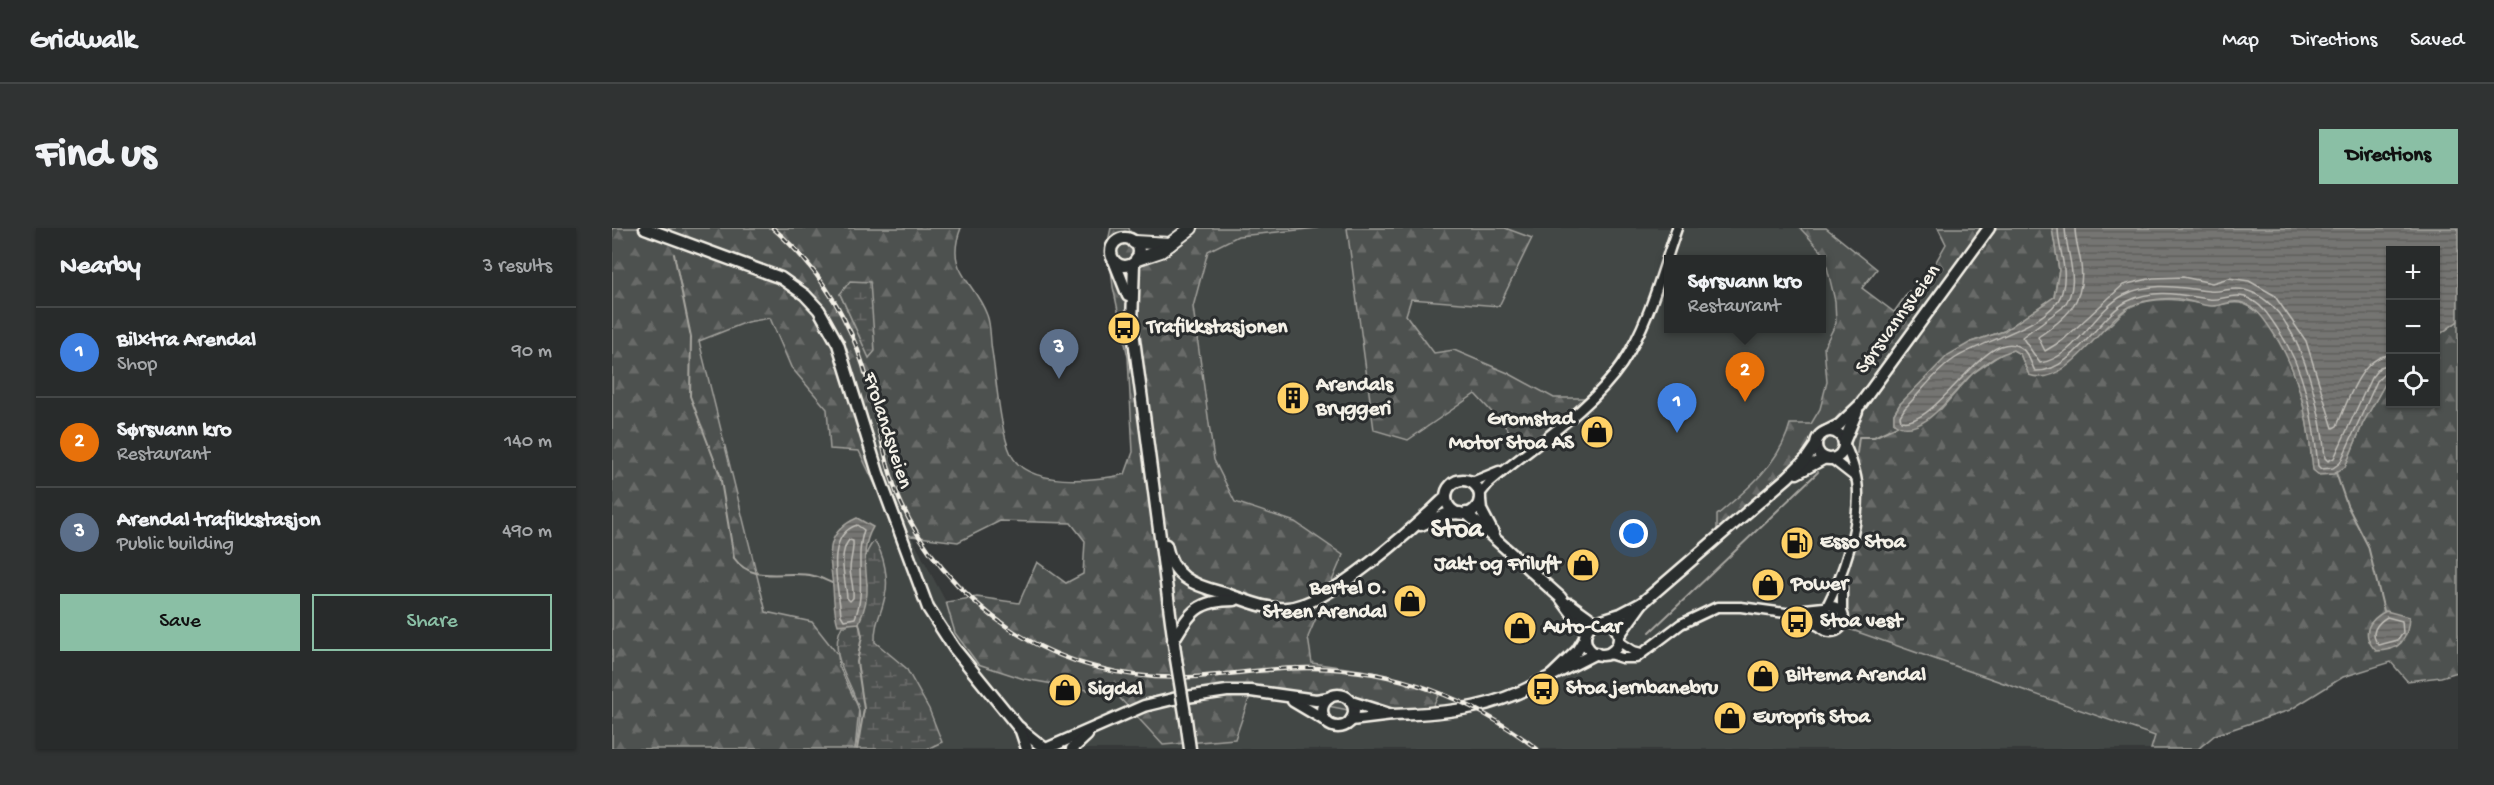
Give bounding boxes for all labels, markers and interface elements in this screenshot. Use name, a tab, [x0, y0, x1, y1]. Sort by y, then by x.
text: Gridwalk	[30, 25, 136, 58]
text: Map	[2222, 29, 2259, 54]
text: Directions	[2292, 29, 2377, 54]
text: Saved	[2410, 29, 2464, 54]
button: Directions	[2319, 129, 2458, 184]
text: Find us	[36, 132, 156, 181]
map controls	[2386, 246, 2440, 408]
button: +	[2386, 246, 2440, 300]
text: Nearby	[60, 252, 141, 283]
popup	[1664, 255, 1826, 333]
text: 3 results	[483, 256, 552, 279]
street label: Sørsvannsveien	[1851, 260, 1947, 380]
text: Sørsvann kro	[1688, 270, 1802, 296]
text: Restaurant	[1688, 296, 1780, 319]
button: −	[2386, 300, 2440, 354]
bus stop icon: Trafikkstasjonen	[1106, 310, 1142, 346]
place label: Trafikkstasjonen	[1145, 316, 1288, 341]
text: Bilxtra Arendal	[117, 328, 256, 354]
pin: 3	[1040, 330, 1078, 379]
text: 1	[75, 341, 84, 364]
text: 90 m	[512, 341, 552, 364]
pin: 2	[1726, 352, 1764, 402]
text: Shop	[117, 354, 157, 377]
button: locate	[2386, 354, 2440, 408]
street label: Frolandsveien	[855, 369, 917, 492]
place label: Arendals Bryggeri	[1315, 374, 1394, 423]
building icon: Arendals Bryggeri	[1275, 380, 1311, 416]
pin: 1	[1658, 384, 1696, 433]
place label: Gromstad Motor Stoa AS	[1449, 408, 1577, 457]
shop icon: Gromstad Motor Stoa AS	[1579, 414, 1615, 450]
text: Sørsvann kro	[117, 418, 232, 444]
text: 2	[75, 431, 84, 454]
text: 140 m	[504, 431, 552, 454]
text: Restaurant	[117, 444, 210, 467]
text: Arendal trafikkstasjon	[117, 508, 321, 534]
district label: Stoa	[1431, 515, 1485, 547]
your location	[1619, 519, 1648, 548]
text: 3	[74, 521, 85, 544]
text: 490 m	[502, 521, 552, 544]
fuel station icon: Esso Stoa	[1779, 525, 1815, 561]
place label: Esso Stoa	[1820, 531, 1907, 556]
text: Public building	[117, 534, 234, 557]
shop icon: Jakt og Friluft	[1565, 547, 1601, 583]
place label: Jakt og Friluft	[1433, 553, 1562, 578]
shop icon: Power	[1750, 567, 1786, 603]
place label: Power	[1790, 573, 1851, 598]
place label: Bertel O. Steen Arendal	[1263, 577, 1387, 626]
shop icon: Bertel O. Steen Arendal	[1392, 583, 1428, 619]
button: Save	[60, 594, 300, 651]
button: Share	[312, 594, 552, 651]
bus stop icon: Stoa vest	[1779, 604, 1815, 640]
shop icon: Auto-Car	[1502, 610, 1538, 646]
place label: Stoa vest	[1820, 610, 1905, 635]
place label: Auto-Car	[1542, 616, 1624, 641]
shop icon: Biltema Arendal	[1745, 658, 1781, 694]
place label: Biltema Arendal	[1785, 664, 1926, 689]
bus stop icon: Stoa jernbanebru	[1525, 671, 1561, 707]
shop icon: Sigdal	[1047, 672, 1083, 708]
place label: Stoa jernbanebru	[1566, 677, 1718, 702]
place label: Sigdal	[1088, 678, 1143, 703]
shop icon: Europris Stoa	[1712, 700, 1748, 736]
place label: Europris Stoa	[1753, 706, 1872, 731]

